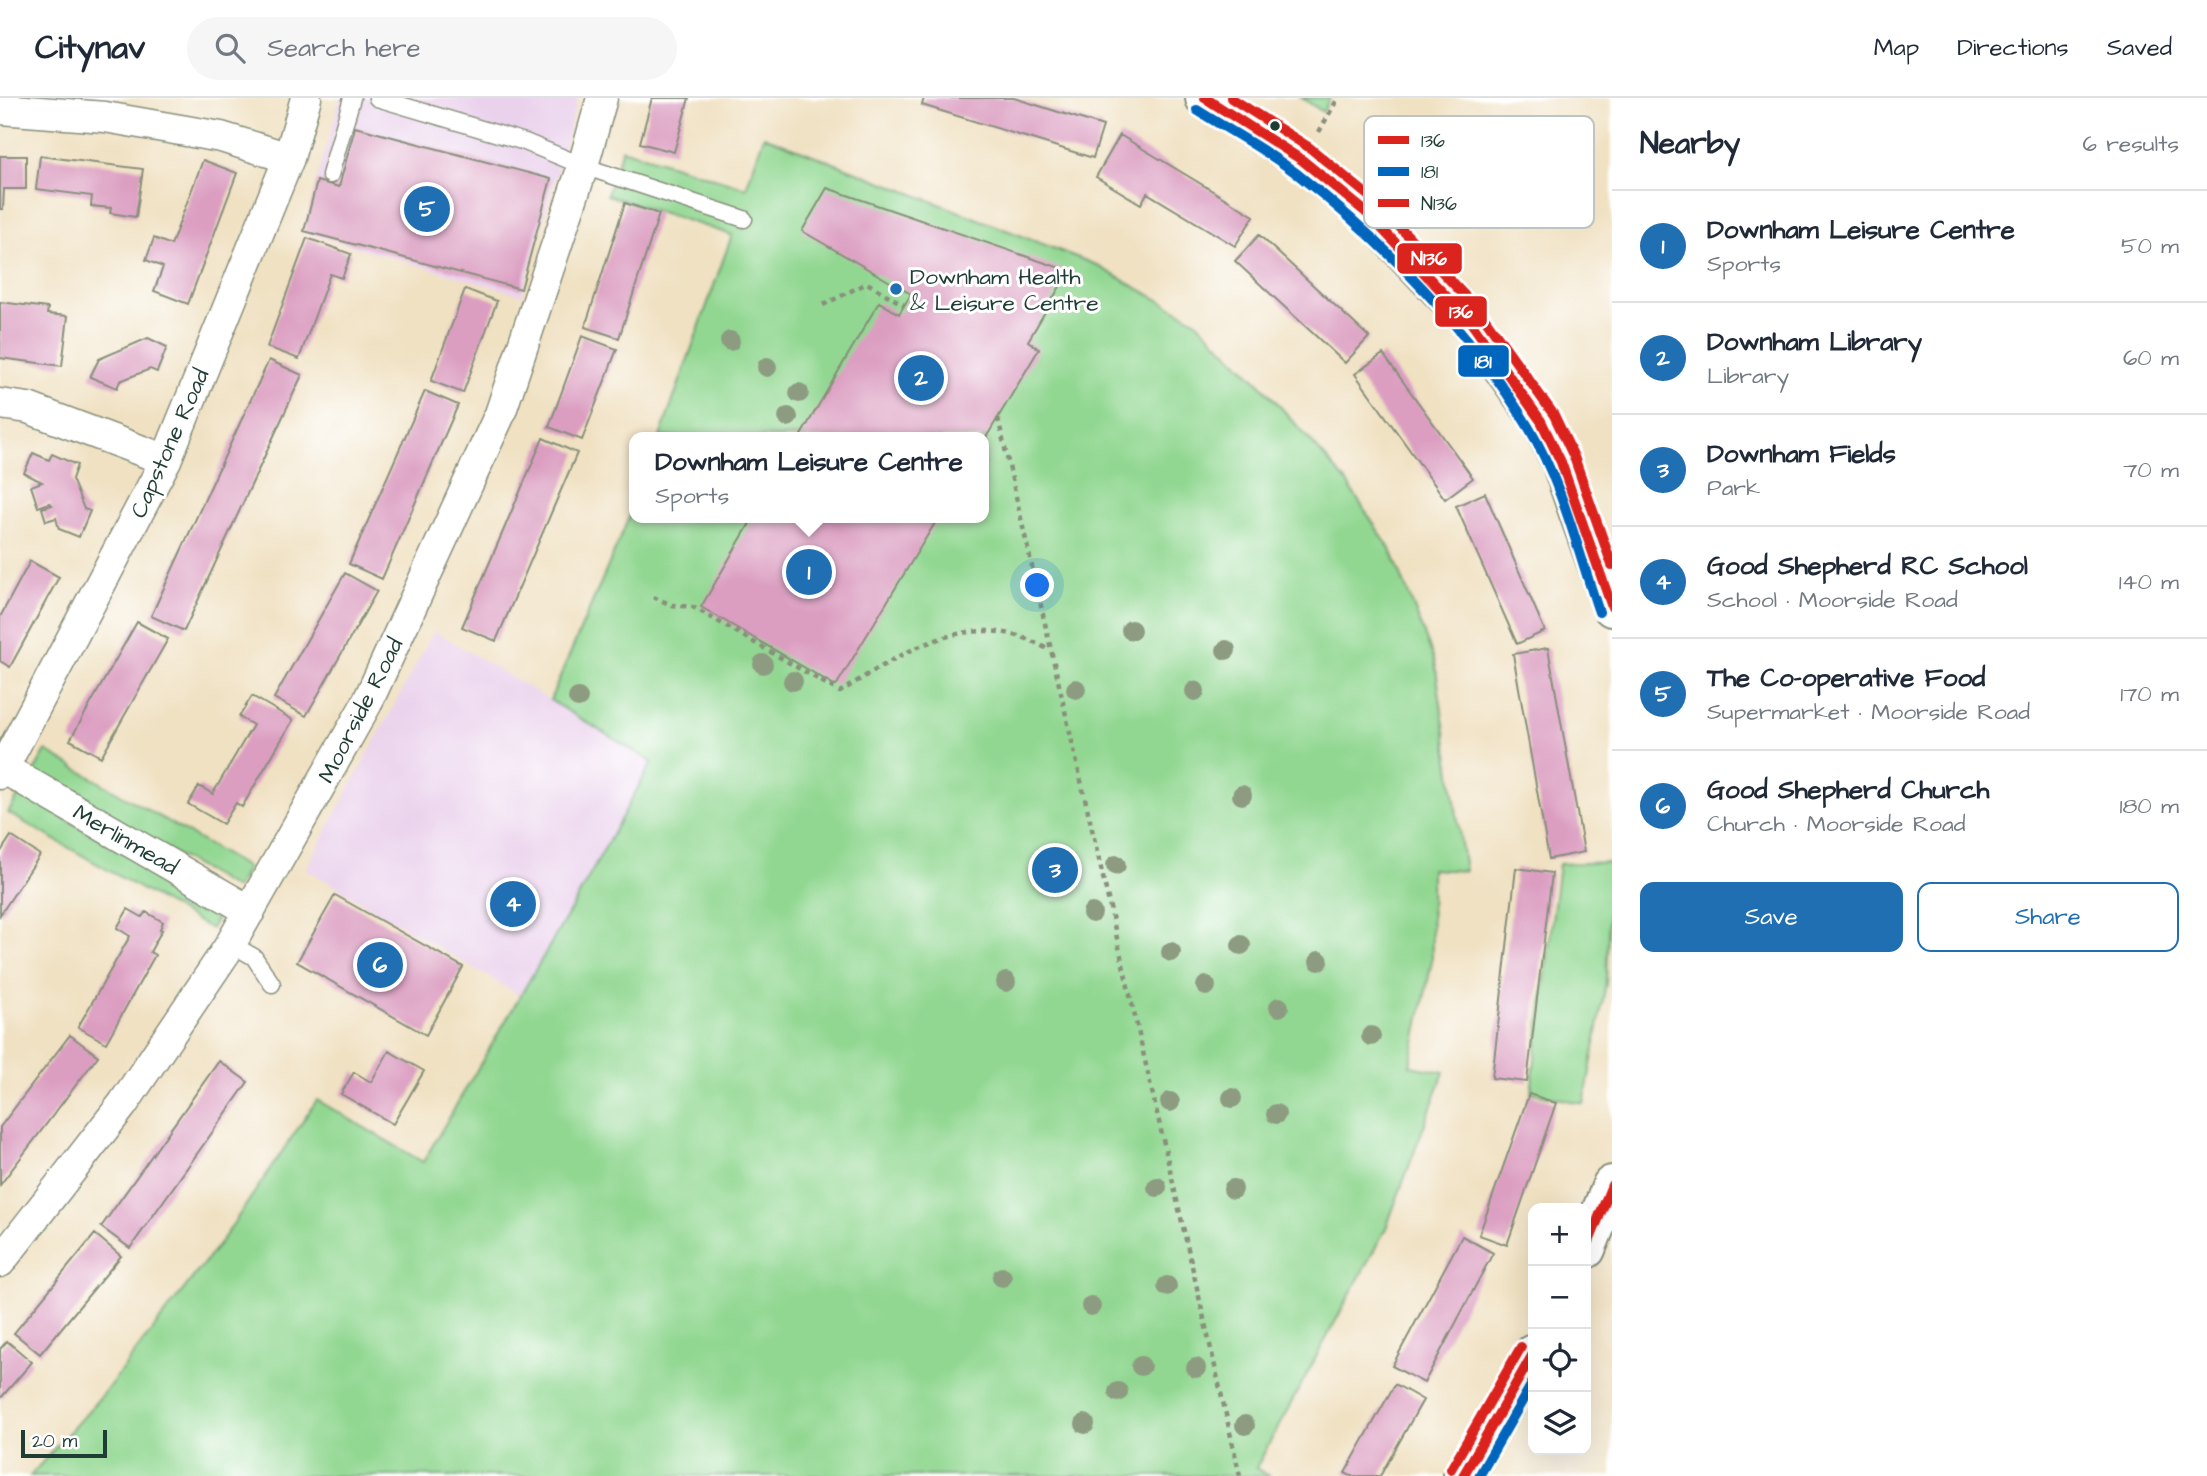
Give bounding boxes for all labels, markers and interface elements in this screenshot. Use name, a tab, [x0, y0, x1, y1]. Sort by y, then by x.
search box	[187, 17, 677, 80]
text: Citynav	[35, 25, 145, 71]
icon: search	[211, 29, 249, 67]
text: Search here	[267, 30, 421, 66]
text: Map	[1874, 31, 1919, 65]
text: Directions	[1957, 31, 2069, 65]
text: Saved	[2107, 31, 2172, 65]
legend	[1364, 116, 1594, 228]
unlabelled marker	[1268, 119, 1282, 133]
text: Nearby	[1640, 123, 1740, 165]
text: 136	[1421, 128, 1445, 155]
text: 6 results	[2083, 128, 2179, 160]
text: 181	[1421, 159, 1439, 186]
pin: 5	[404, 183, 450, 235]
text: N136	[1421, 191, 1457, 218]
text: Downham Leisure Centre	[1707, 212, 2015, 248]
text: 1	[1662, 230, 1664, 262]
text: 50 m	[2121, 230, 2179, 262]
line badge: N136	[1396, 242, 1463, 275]
text: N136	[1411, 246, 1447, 273]
text: Sports	[1707, 248, 1781, 280]
place label: Downham Health & Leisure Centre	[910, 261, 1099, 319]
marker: Downham Health & Leisure Centre	[888, 281, 904, 297]
line badge: 136	[1434, 295, 1488, 328]
text: 136	[1449, 299, 1473, 326]
text: Downham Library	[1707, 324, 1922, 360]
text: 2	[1656, 342, 1670, 374]
text: 60 m	[2123, 342, 2179, 374]
line badge: 181	[1457, 344, 1510, 378]
text: 181	[1474, 349, 1492, 376]
pin: 2	[898, 352, 944, 404]
text: Library	[1707, 360, 1789, 392]
street label: Capstone Road	[123, 363, 217, 523]
popup	[629, 432, 989, 523]
text: Downham Fields	[1707, 436, 1896, 472]
text: Downham Leisure Centre	[655, 444, 963, 480]
text: 3	[1657, 454, 1669, 486]
text: 70 m	[2123, 454, 2179, 486]
text: Park	[1707, 472, 1760, 504]
text: Sports	[655, 480, 729, 512]
pin: 1	[786, 546, 832, 598]
text: Good Shepherd RC School	[1707, 548, 2028, 584]
text: 4	[1655, 566, 1671, 598]
text: 140 m	[2119, 566, 2179, 598]
your location	[1020, 568, 1054, 602]
text: School · Moorside Road	[1707, 584, 1958, 616]
street label: Moorside Road	[311, 632, 411, 789]
text: The Co-operative Food	[1707, 660, 1985, 696]
text: 5	[1655, 678, 1671, 710]
text: 170 m	[2120, 678, 2179, 710]
text: Supermarket · Moorside Road	[1707, 696, 2030, 728]
text: Good Shepherd Church	[1707, 772, 1989, 808]
text: 6	[1656, 790, 1670, 822]
text: 180 m	[2120, 790, 2179, 822]
street label: Merlinmead	[67, 797, 184, 883]
text: Church · Moorside Road	[1707, 808, 1966, 840]
pin: 3	[1032, 844, 1078, 896]
pin: 4	[490, 878, 536, 930]
button: Save	[1640, 882, 1903, 952]
button: Share	[1917, 882, 2179, 952]
pin: 6	[357, 939, 403, 991]
map controls	[1528, 1203, 1591, 1455]
button: +	[1528, 1203, 1591, 1266]
button: −	[1528, 1266, 1591, 1329]
button: locate	[1528, 1329, 1591, 1392]
button: layers	[1528, 1392, 1591, 1455]
scale bar	[21, 1427, 107, 1459]
text: 20 m	[32, 1428, 77, 1455]

